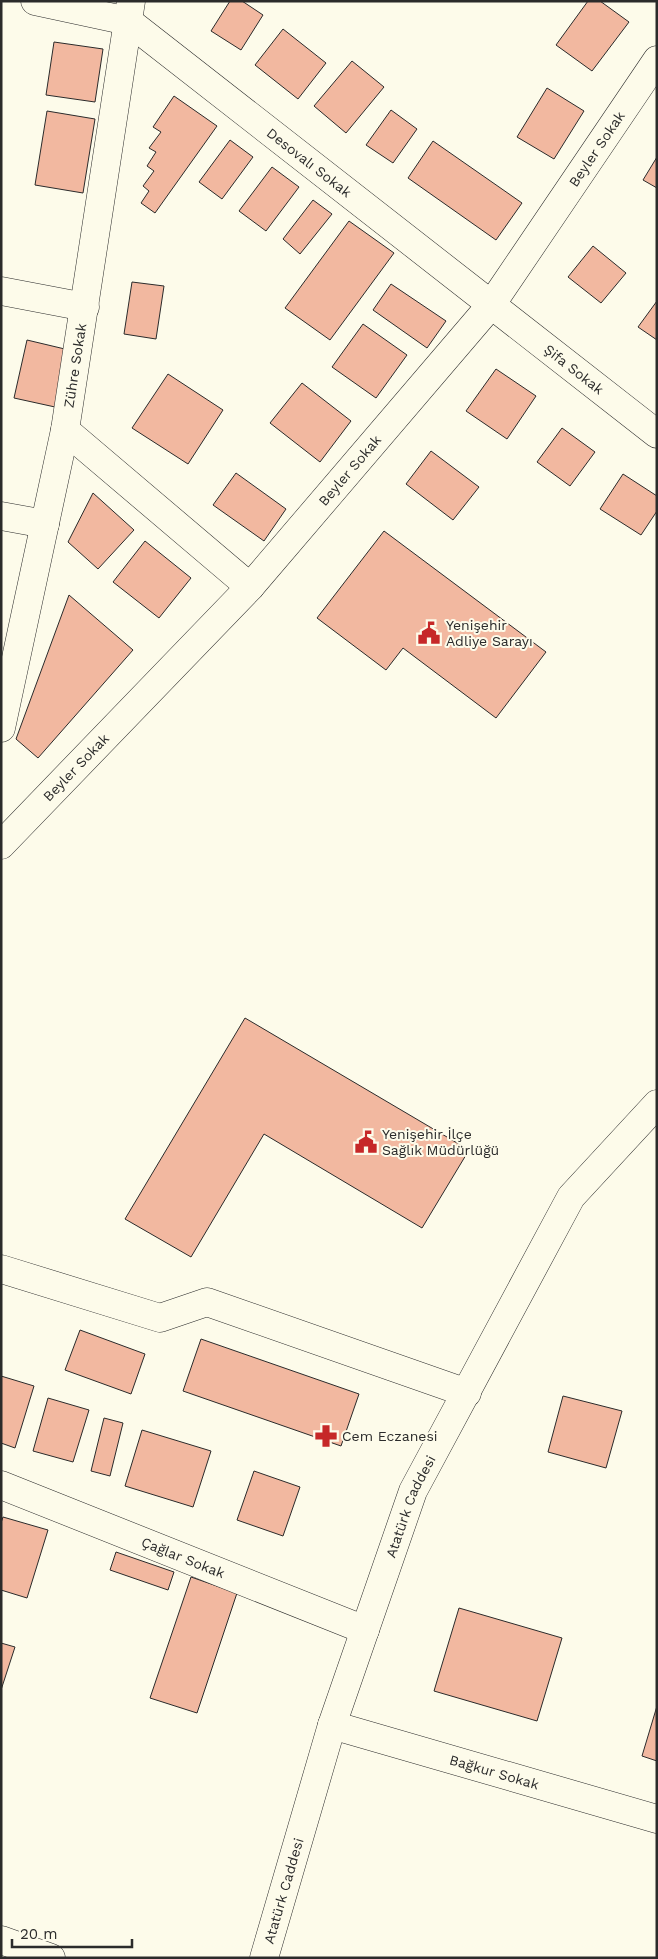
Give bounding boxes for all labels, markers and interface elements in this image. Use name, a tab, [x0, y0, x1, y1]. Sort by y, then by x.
street label: Beyler Sokak	[565, 108, 628, 190]
street label: Desovalı Sokak	[264, 124, 355, 200]
street label: Zühre Sokak	[61, 322, 89, 409]
street label: Şifa Sokak	[541, 341, 607, 397]
street label: Beyler Sokak	[315, 432, 384, 509]
place label: Yenişehir Adliye Sarayı	[446, 617, 533, 649]
public building icon: Yenişehir Adliye Sarayı	[416, 620, 442, 646]
street label: Beyler Sokak	[40, 730, 112, 804]
place label: Yenişehir İlçe Sağlık Müdürlüğü	[382, 1126, 499, 1158]
public building icon: Yenişehir İlçe Sağlık Müdürlüğü	[353, 1129, 379, 1155]
pharmacy icon: Cem Eczanesi	[313, 1423, 339, 1449]
place label: Cem Eczanesi	[342, 1428, 438, 1444]
street label: Atatürk Caddesi	[383, 1453, 439, 1560]
street label: Çağlar Sokak	[139, 1534, 227, 1581]
street label: Bağkur Sokak	[448, 1751, 541, 1792]
street label: Atatürk Caddesi	[261, 1836, 307, 1945]
scale bar	[12, 1916, 132, 1948]
text: 20 m	[20, 1925, 58, 1943]

